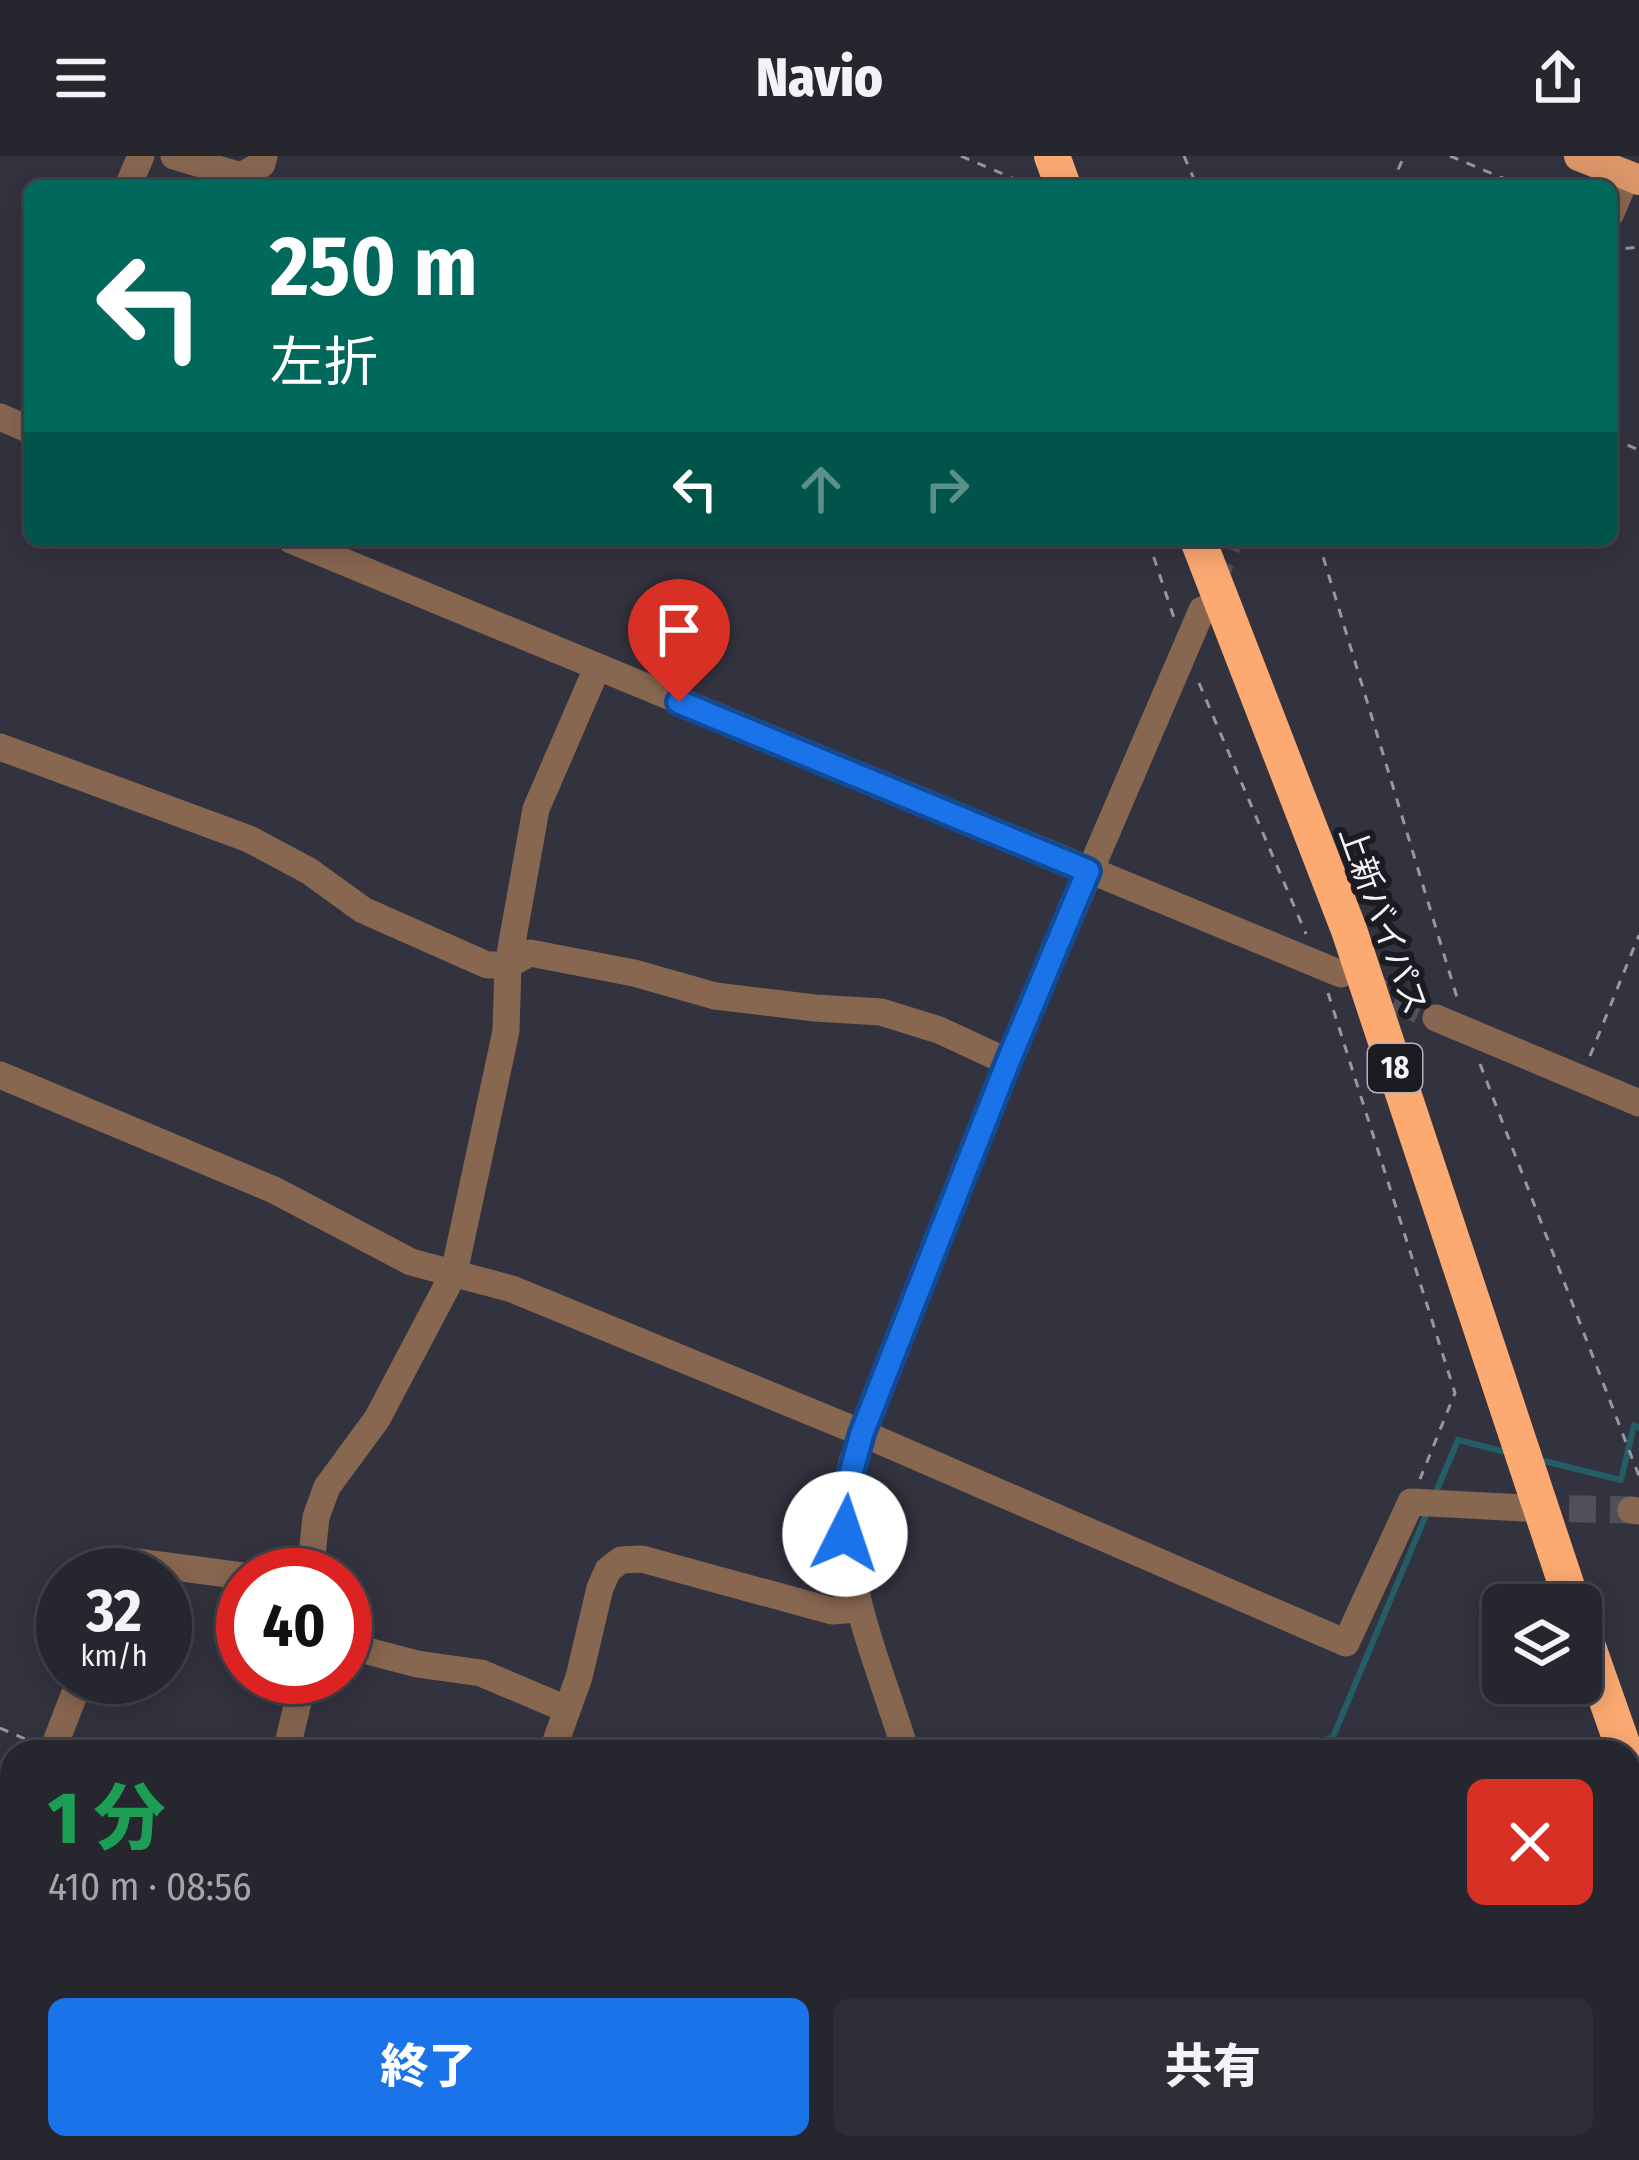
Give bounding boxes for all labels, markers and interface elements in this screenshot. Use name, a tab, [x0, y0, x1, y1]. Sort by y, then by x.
icon: menu	[48, 45, 114, 111]
icon: share	[1525, 45, 1591, 111]
text: Navio	[756, 46, 883, 110]
text: 250 m	[270, 216, 478, 317]
icon: left	[72, 228, 228, 384]
text: 左折	[270, 331, 378, 395]
icon: left	[662, 456, 728, 522]
icon: ahead	[788, 456, 854, 522]
icon: right	[914, 456, 980, 522]
pin	[628, 579, 730, 702]
icon: arrive	[646, 597, 712, 663]
street label: 上新バイパス	[1331, 821, 1436, 1020]
road number: 18	[1368, 1044, 1422, 1092]
position arrow	[782, 1471, 908, 1597]
speed limit sign: 40	[216, 1548, 372, 1704]
text: 32	[86, 1575, 142, 1647]
map controls	[1482, 1584, 1602, 1704]
button: layers	[1482, 1584, 1602, 1704]
text: km/h	[81, 1638, 147, 1674]
text: 1 分	[48, 1776, 166, 1862]
button: close	[1467, 1779, 1593, 1905]
text: 410 m · 08:56	[48, 1864, 252, 1910]
button: 終了	[48, 1998, 809, 2136]
button: 共有	[833, 1998, 1593, 2136]

